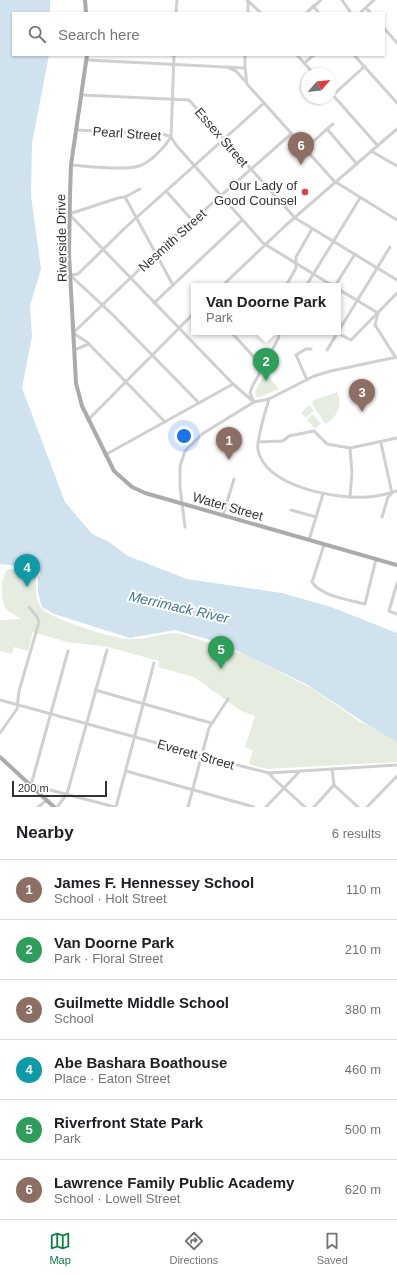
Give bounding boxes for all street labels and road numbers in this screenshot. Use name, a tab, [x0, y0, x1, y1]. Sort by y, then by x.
street label: Essex Street	[192, 105, 252, 170]
street label: Pearl Street	[92, 124, 162, 143]
street label: Riverside Drive	[53, 194, 70, 282]
street label: Nesmith Street	[135, 206, 210, 275]
street label: Water Street	[191, 489, 265, 524]
street label: Everett Street	[156, 736, 237, 773]

